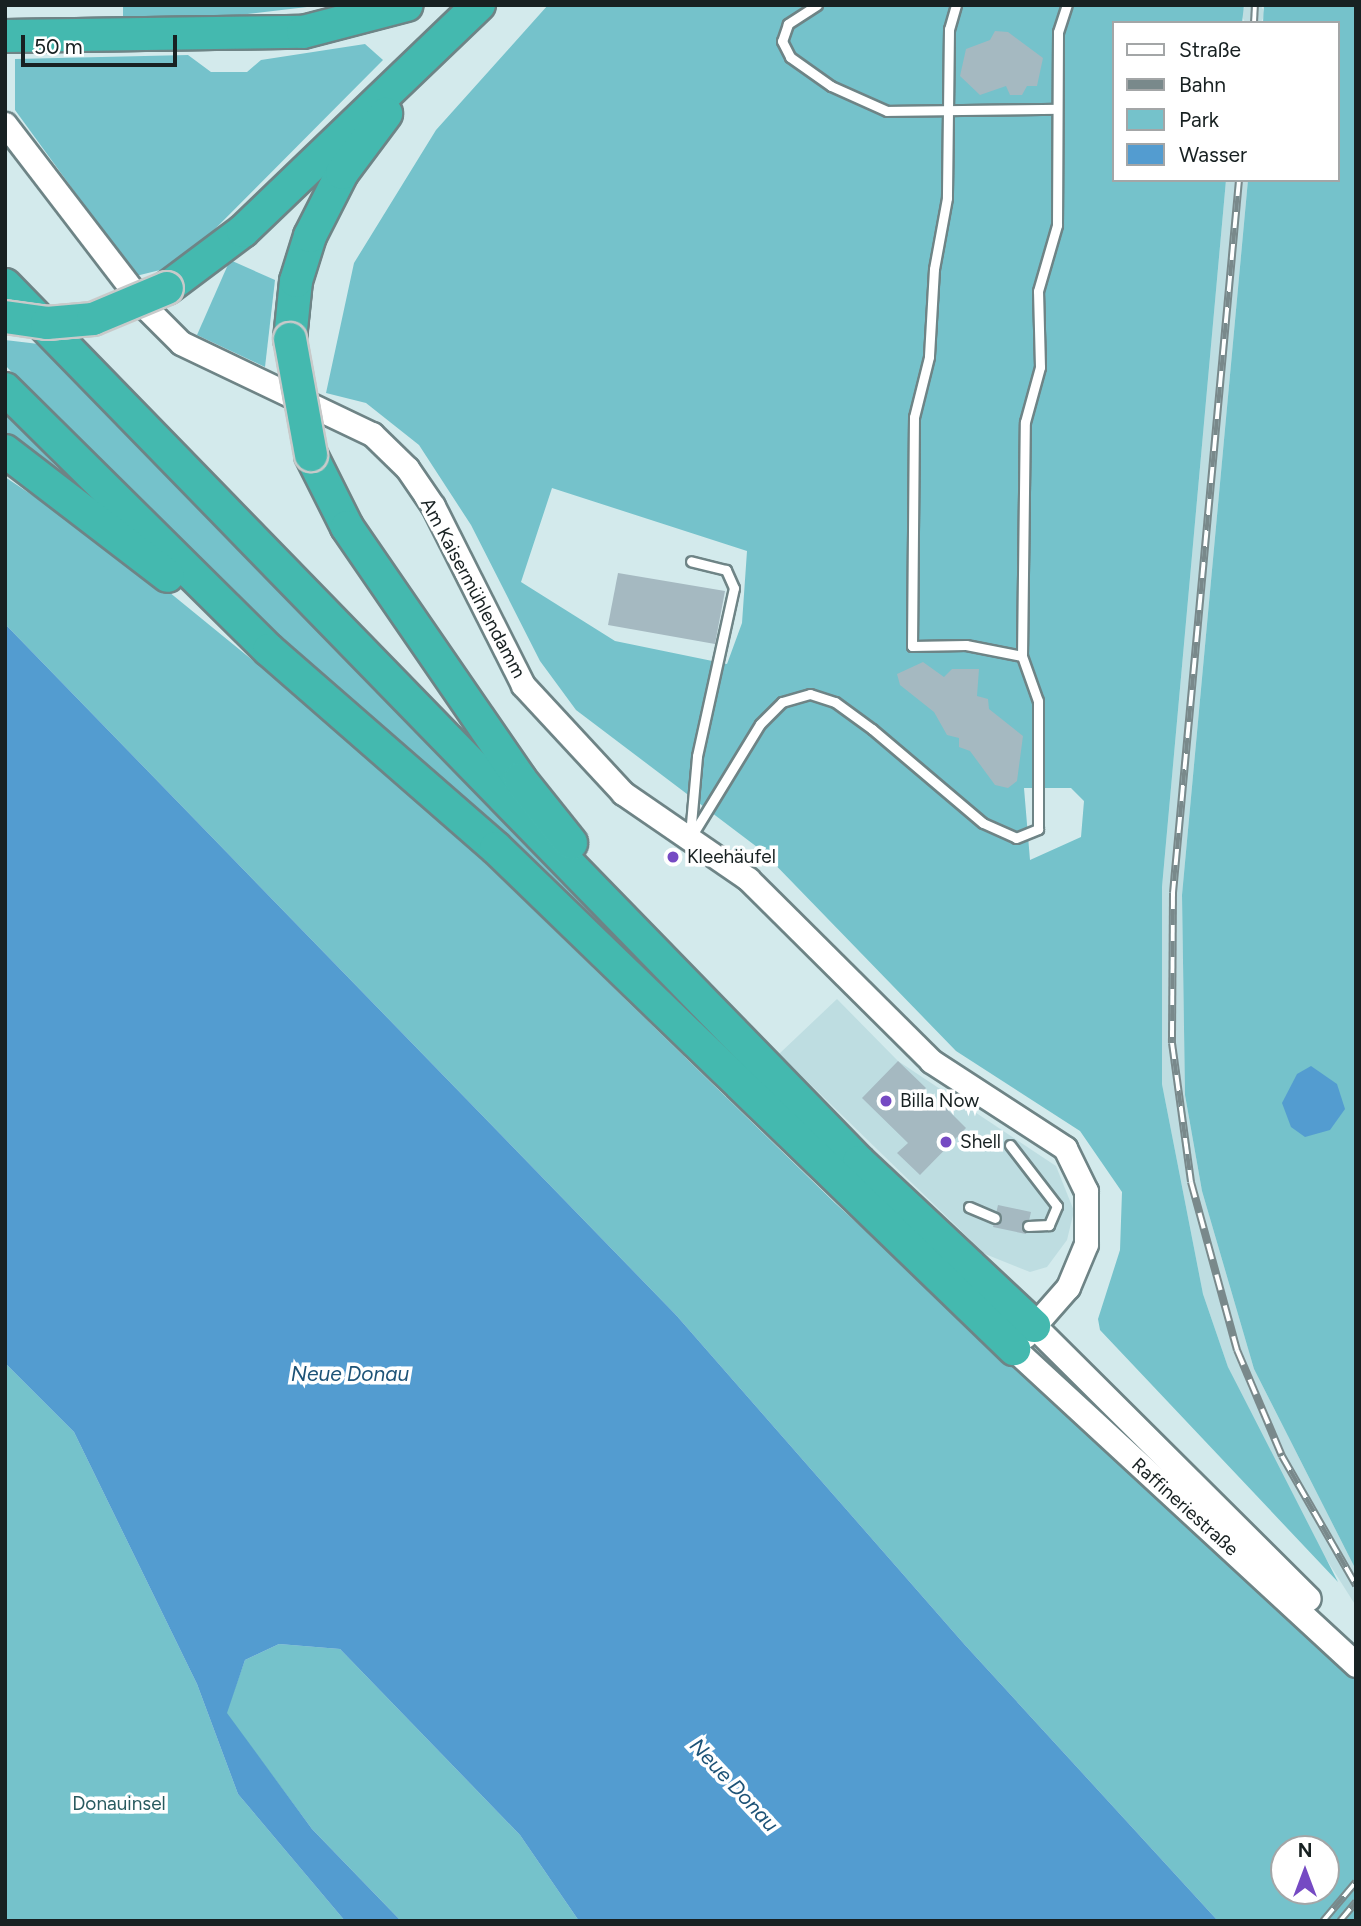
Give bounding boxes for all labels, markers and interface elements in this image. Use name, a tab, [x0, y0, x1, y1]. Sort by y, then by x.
scale bar	[24, 21, 180, 65]
legend	[1112, 21, 1340, 182]
text: 50 m	[34, 34, 83, 59]
text: Straße	[1179, 37, 1241, 62]
text: Bahn	[1179, 72, 1226, 97]
text: Park	[1179, 107, 1219, 132]
text: Wasser	[1179, 142, 1247, 167]
street label: Am Kaisermühlendamm	[416, 494, 530, 682]
place label: Kleehäufel	[687, 846, 776, 868]
marker: Kleehäufel	[665, 849, 681, 865]
place label: Billa Now	[900, 1090, 979, 1112]
marker: Billa Now	[878, 1093, 894, 1109]
place label: Shell	[960, 1131, 1001, 1153]
marker: Shell	[938, 1134, 954, 1150]
water label: Neue Donau	[291, 1361, 409, 1387]
street label: Raffineriestraße	[1127, 1453, 1243, 1561]
water label: Neue Donau	[684, 1733, 784, 1837]
park label: Donauinsel	[72, 1793, 166, 1815]
north arrow	[1270, 1835, 1340, 1905]
text: N	[1298, 1839, 1312, 1862]

